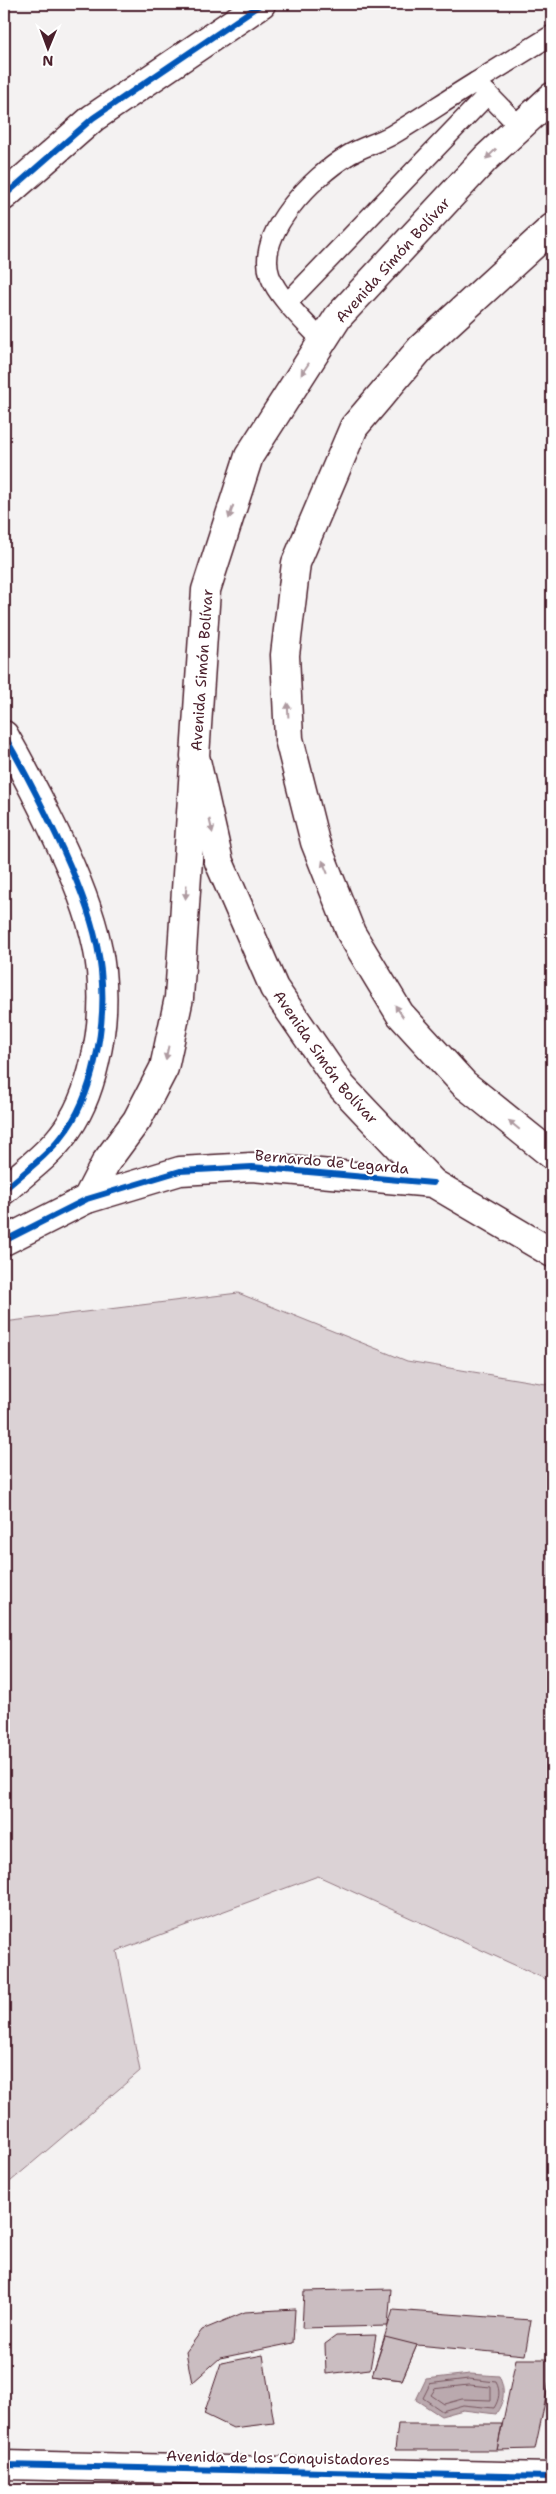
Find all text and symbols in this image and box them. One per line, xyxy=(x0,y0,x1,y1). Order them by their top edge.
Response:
north arrow xyxy=(22,22,72,72)
text: N xyxy=(42,52,53,70)
one-way arrow xyxy=(485,147,497,159)
street label: Avenida Simón Bolívar xyxy=(331,193,455,327)
one-way arrow xyxy=(300,362,310,375)
one-way arrow xyxy=(226,504,234,519)
street label: Avenida Simón Bolívar xyxy=(186,588,218,752)
one-way arrow xyxy=(283,701,291,717)
one-way arrow xyxy=(207,818,215,833)
one-way arrow xyxy=(321,859,329,874)
one-way arrow xyxy=(181,884,189,900)
street label: Avenida Simón Bolívar xyxy=(269,987,382,1129)
one-way arrow xyxy=(394,1004,404,1018)
one-way arrow xyxy=(163,1045,171,1060)
one-way arrow xyxy=(508,1120,520,1131)
street label: Bernardo de Legarda xyxy=(254,1145,410,1179)
street label: Avenida de los Conquistadores xyxy=(166,2446,390,2470)

